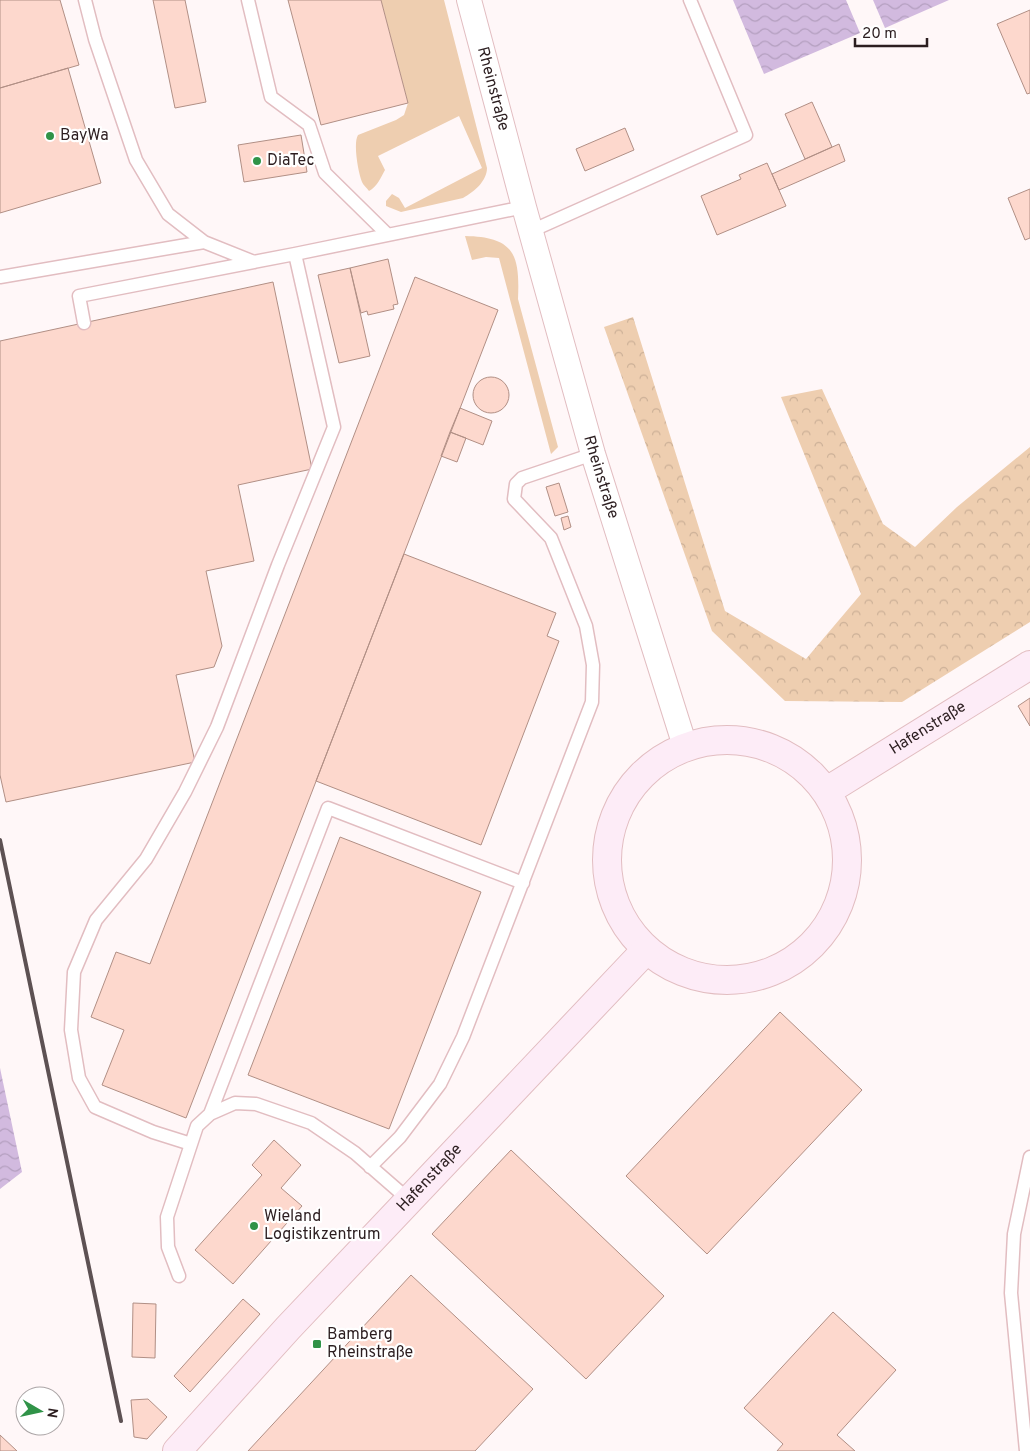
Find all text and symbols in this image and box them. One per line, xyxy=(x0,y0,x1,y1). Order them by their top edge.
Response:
scale bar xyxy=(855,15,928,47)
text: 20 m xyxy=(862,25,897,44)
street label: Rheinstraße xyxy=(472,45,513,133)
place label: BayWa xyxy=(60,126,109,146)
marker: BayWa xyxy=(44,130,56,142)
place label: DiaTec xyxy=(267,151,314,171)
marker: DiaTec xyxy=(251,155,263,167)
street label: Rheinstraße xyxy=(578,433,623,521)
street label: Hafenstraße xyxy=(886,697,970,760)
street label: Hafenstraße xyxy=(393,1140,467,1216)
place label: Wieland Logistikzentrum xyxy=(264,1207,380,1245)
marker: Wieland Logistikzentrum xyxy=(248,1220,260,1232)
place label: Bamberg Rheinstraße xyxy=(327,1325,413,1363)
marker: Bamberg Rheinstraße xyxy=(311,1338,323,1350)
north arrow xyxy=(15,1386,65,1436)
text: N xyxy=(42,1406,61,1419)

